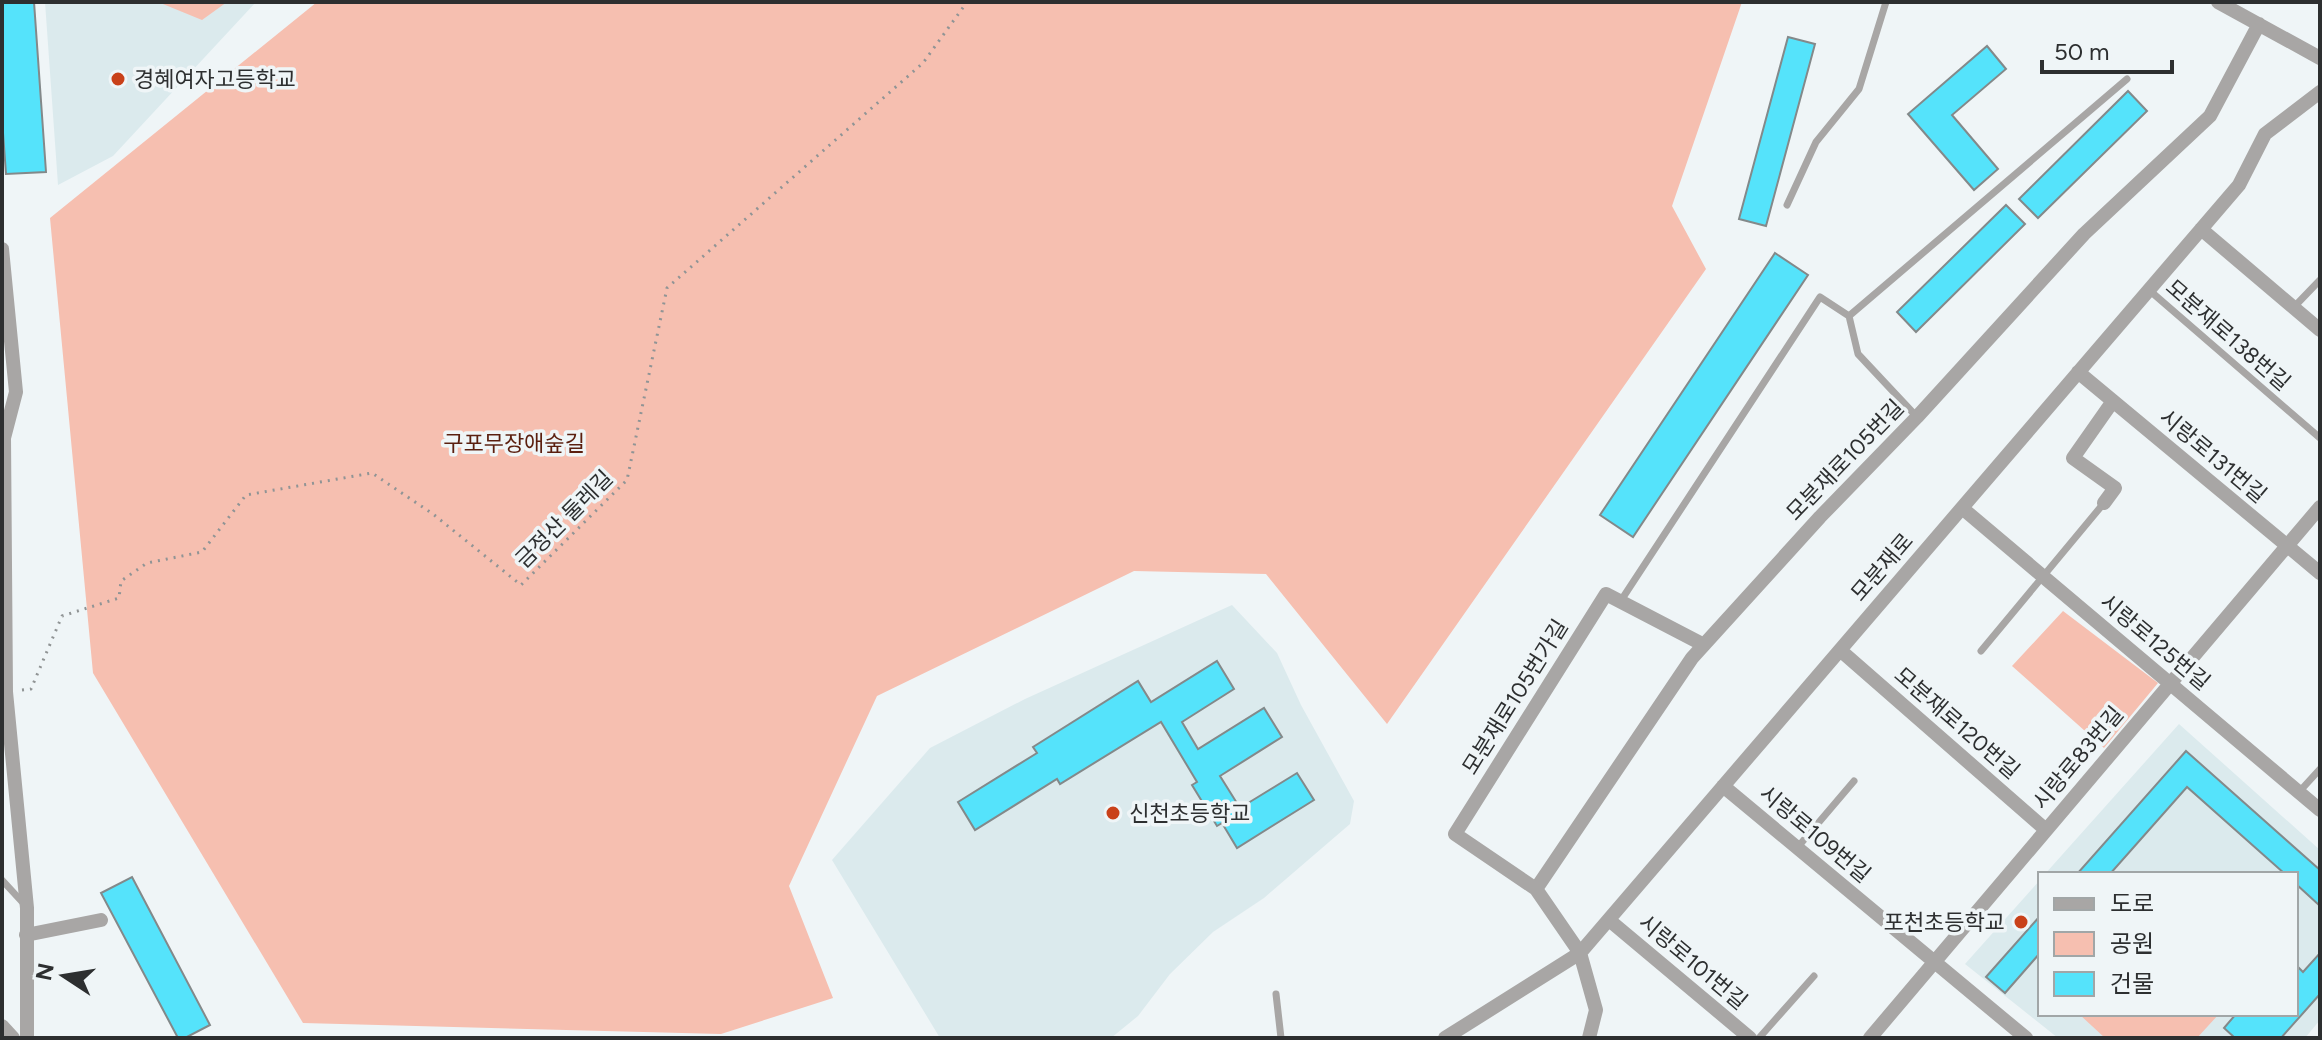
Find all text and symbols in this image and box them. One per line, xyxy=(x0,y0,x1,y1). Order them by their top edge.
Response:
scale bar xyxy=(2042,24,2172,74)
text: 50 m xyxy=(2054,37,2110,66)
place label: 경혜여자고등학교 xyxy=(134,66,296,93)
marker: 경혜여자고등학교 xyxy=(109,70,127,88)
street label: 모분재로138번길 xyxy=(2160,274,2296,396)
street label: 모분재로105번길 xyxy=(1781,394,1909,526)
street label: 시랑로131번길 xyxy=(2154,403,2272,509)
park label: 구포무장애숲길 xyxy=(443,430,585,457)
street label: 금정산 둘레길 xyxy=(510,465,618,573)
street label: 모분재로 xyxy=(1845,528,1919,606)
street label: 시랑로125번길 xyxy=(2095,588,2215,696)
street label: 모분재로105번가길 xyxy=(1457,615,1573,779)
street label: 모분재로120번길 xyxy=(1889,661,2025,785)
street label: 시랑로83번길 xyxy=(2027,701,2129,815)
street label: 시랑로109번길 xyxy=(1754,780,1876,888)
place label: 신천초등학교 xyxy=(1129,800,1250,827)
marker: 신천초등학교 xyxy=(1104,804,1122,822)
legend xyxy=(2038,872,2298,1016)
text: 도로 xyxy=(2110,889,2154,918)
street label: 시랑로101번길 xyxy=(1633,909,1753,1015)
place label: 포천초등학교 xyxy=(1884,909,2005,936)
marker: 포천초등학교 xyxy=(2012,913,2030,931)
text: 공원 xyxy=(2110,929,2154,958)
north arrow xyxy=(24,936,104,1016)
text: N xyxy=(30,961,60,983)
text: 건물 xyxy=(2110,969,2154,998)

